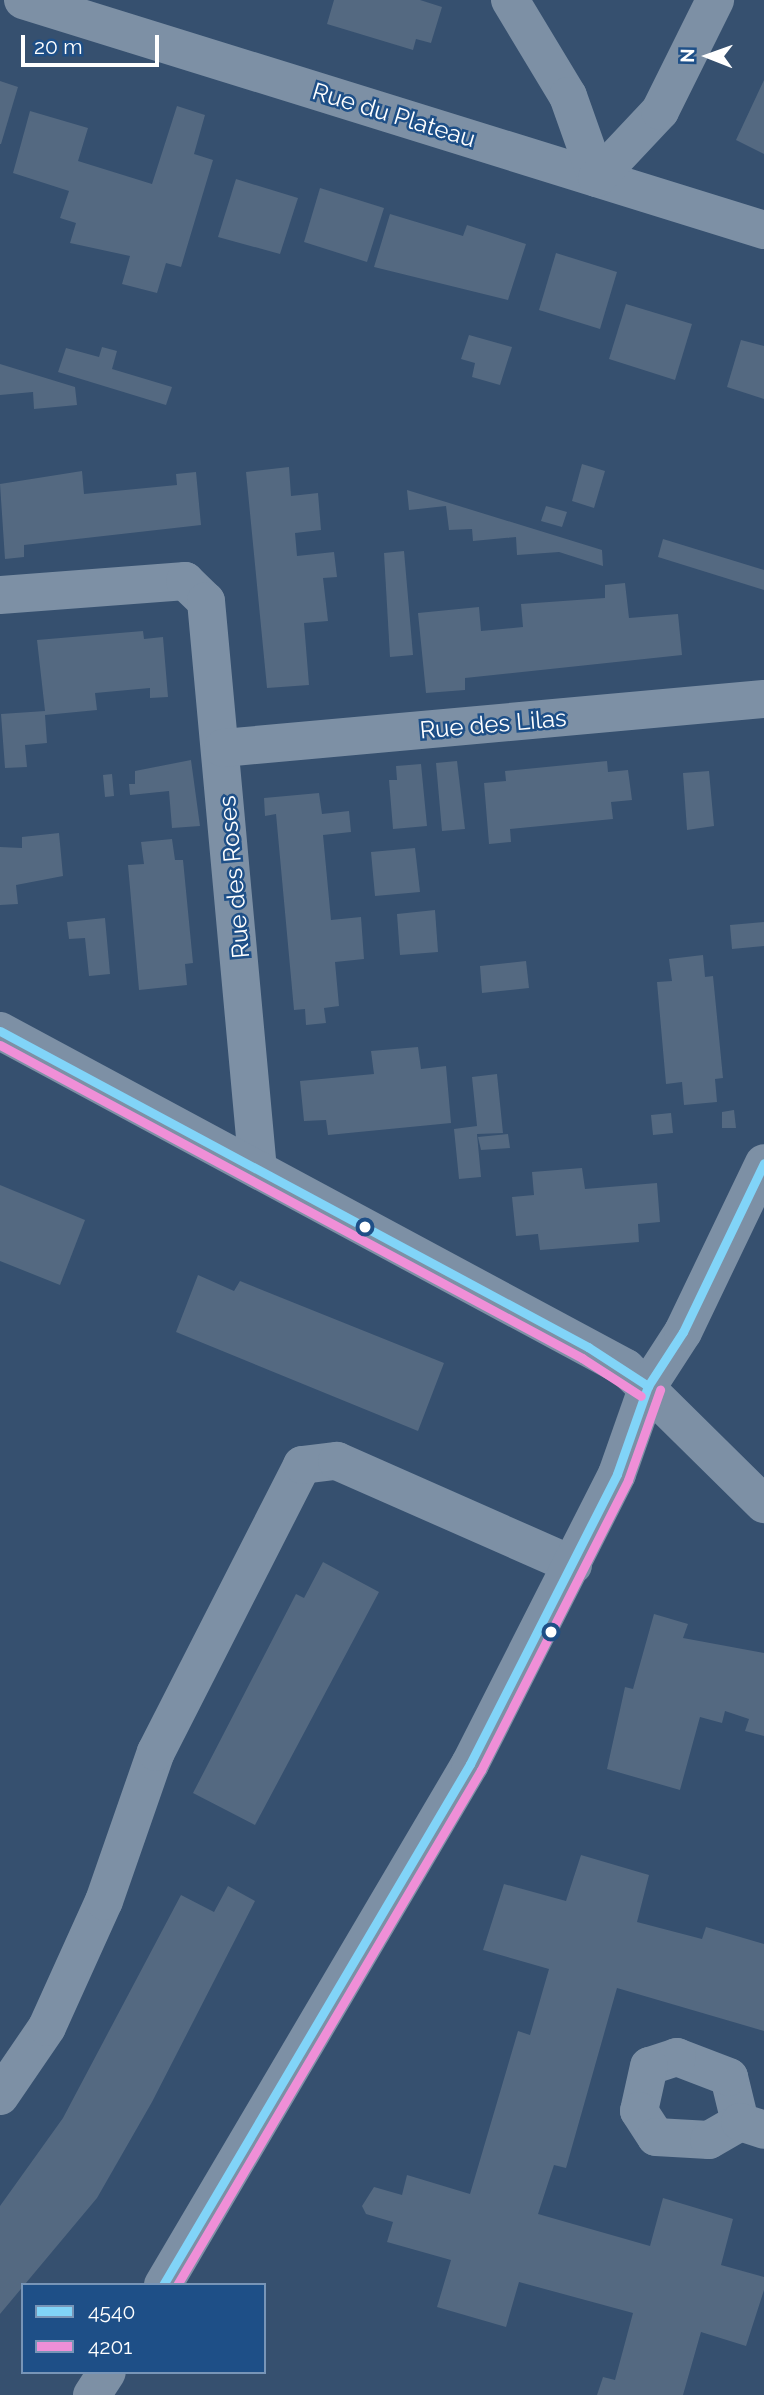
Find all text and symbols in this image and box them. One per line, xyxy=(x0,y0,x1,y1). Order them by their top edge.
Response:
scale bar xyxy=(24,21,163,65)
north arrow xyxy=(673,21,743,91)
text: 20 m xyxy=(34,34,82,59)
text: N xyxy=(676,48,698,63)
street label: Rue du Plateau xyxy=(309,77,479,153)
street label: Rue des Lilas xyxy=(418,703,568,745)
street label: Rue des Roses xyxy=(213,794,255,960)
unlabelled marker xyxy=(358,1220,372,1234)
unlabelled marker xyxy=(544,1625,558,1639)
legend xyxy=(21,2283,266,2374)
text: 4540 xyxy=(88,2299,135,2324)
text: 4201 xyxy=(88,2334,132,2359)

